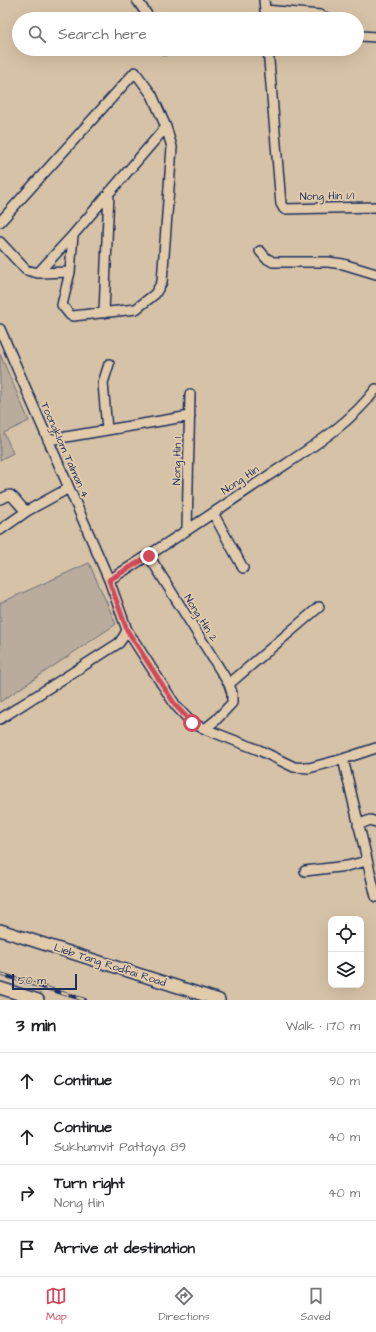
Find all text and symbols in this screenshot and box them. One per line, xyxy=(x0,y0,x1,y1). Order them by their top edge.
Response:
search box xyxy=(12,12,364,56)
icon: search xyxy=(26,23,48,45)
text: Search here xyxy=(58,24,147,45)
street label: Nong Hin 1/1 xyxy=(300,188,355,205)
street label: Toongklom Talman 4 xyxy=(36,400,93,501)
street label: Nong Hin 1 xyxy=(169,436,186,485)
street label: Nong Hin xyxy=(218,462,263,499)
route end xyxy=(140,547,158,565)
street label: Nong Hin 2 xyxy=(180,591,222,646)
route start xyxy=(183,714,201,732)
map controls xyxy=(328,916,364,988)
button: locate xyxy=(328,916,364,952)
street label: Lieb Tang Rodfai Road xyxy=(52,940,168,991)
button: layers xyxy=(328,952,364,988)
scale bar xyxy=(12,972,77,991)
text: 50 m xyxy=(18,973,46,988)
text: 3 min xyxy=(16,1014,56,1038)
text: Walk · 170 m xyxy=(286,1017,360,1035)
icon: ahead xyxy=(16,1070,38,1092)
text: Continue xyxy=(54,1070,112,1091)
text: 90 m xyxy=(329,1072,360,1090)
text: Continue xyxy=(54,1117,112,1138)
icon: ahead xyxy=(16,1126,38,1148)
text: 40 m xyxy=(328,1128,360,1146)
text: Sukhumvit Pattaya 89 xyxy=(54,1138,186,1156)
text: Turn right xyxy=(54,1173,125,1194)
icon: right xyxy=(16,1182,38,1204)
text: 40 m xyxy=(328,1184,360,1202)
text: Nong Hin xyxy=(54,1194,104,1212)
icon: arrive xyxy=(16,1238,38,1260)
text: Arrive at destination xyxy=(54,1238,195,1259)
tab: Map xyxy=(45,1285,67,1324)
tab: Directions xyxy=(158,1285,210,1324)
tab: Saved xyxy=(301,1285,331,1324)

